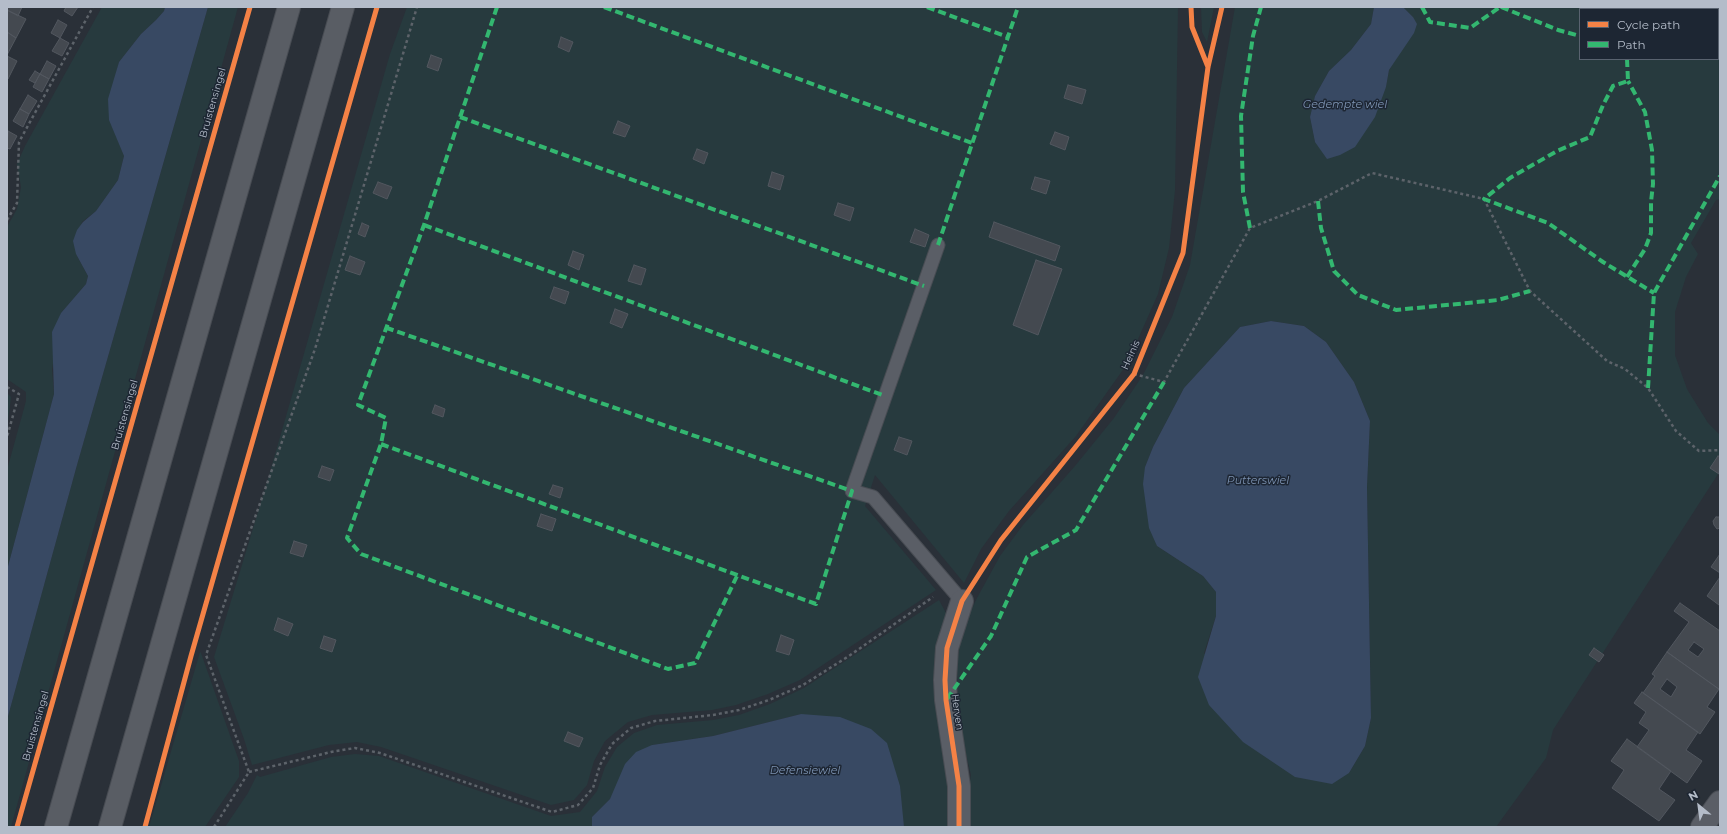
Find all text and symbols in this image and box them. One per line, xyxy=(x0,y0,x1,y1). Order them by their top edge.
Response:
legend xyxy=(1579,8,1719,60)
text: Cycle path xyxy=(1617,17,1680,32)
text: Path xyxy=(1617,37,1646,52)
street label: Bruistensingel xyxy=(197,67,229,139)
water label: Gedempte wiel xyxy=(1303,98,1387,112)
street label: Heinis xyxy=(1119,338,1143,372)
street label: Bruistensingel xyxy=(109,379,141,451)
water label: Putterswiel xyxy=(1227,474,1289,488)
street label: Bruistensingel xyxy=(20,690,52,762)
street label: Herven xyxy=(949,693,965,731)
water label: Defensiewiel xyxy=(770,764,840,778)
north arrow xyxy=(1679,786,1719,826)
text: N xyxy=(1686,787,1700,804)

